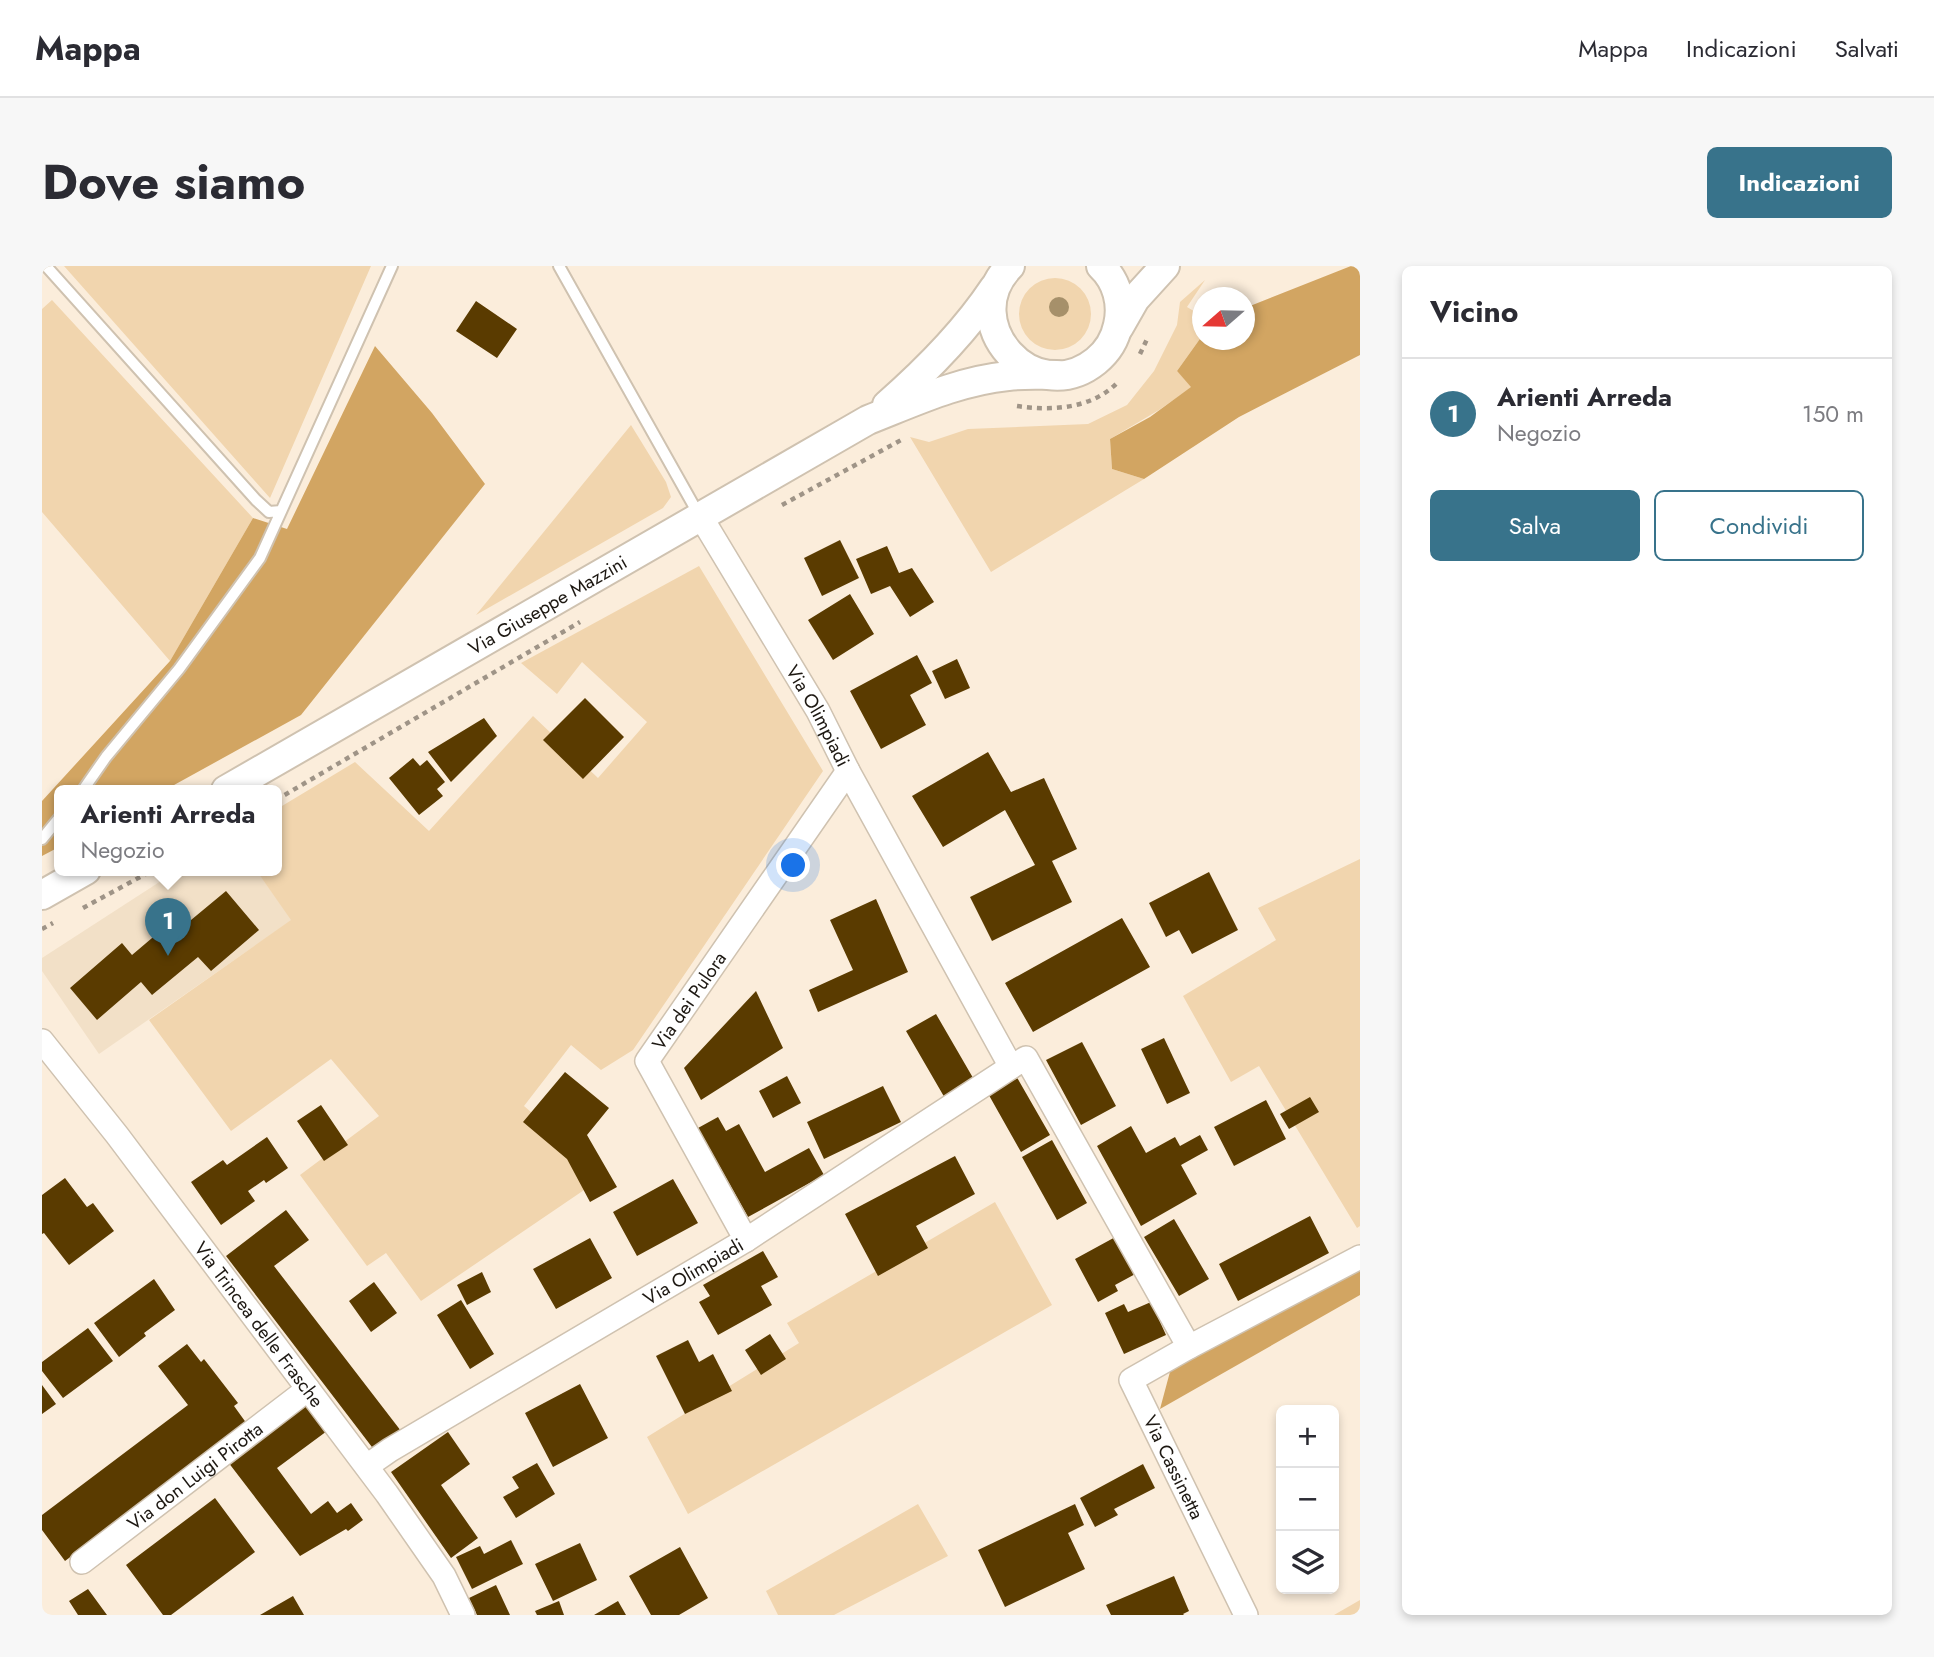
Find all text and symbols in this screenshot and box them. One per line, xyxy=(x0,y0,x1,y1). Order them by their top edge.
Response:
text: Mappa xyxy=(35,25,141,72)
text: Mappa xyxy=(1578,31,1648,66)
text: Indicazioni xyxy=(1686,31,1797,66)
text: Salvati xyxy=(1835,31,1899,66)
text: Dove siamo xyxy=(42,147,305,217)
button: Indicazioni xyxy=(1707,147,1892,218)
north arrow xyxy=(1192,287,1255,350)
text: Vicino xyxy=(1430,290,1518,333)
text: Arienti Arreda xyxy=(1497,378,1672,416)
text: 1 xyxy=(1447,397,1459,431)
text: 150 m xyxy=(1802,397,1864,431)
text: Negozio xyxy=(1497,416,1581,450)
button: Salva xyxy=(1430,490,1640,561)
button: Condividi xyxy=(1654,490,1864,561)
street label: Via Giuseppe Mazzini xyxy=(463,549,632,662)
street label: Via Olimpiadi xyxy=(779,660,857,771)
popup xyxy=(54,785,282,876)
text: Arienti Arreda xyxy=(80,795,256,833)
text: Negozio xyxy=(80,833,165,867)
your location xyxy=(776,848,810,882)
pin: 1 xyxy=(145,898,191,956)
street label: Via dei Pulora xyxy=(646,946,733,1055)
street label: Via Olimpiadi xyxy=(638,1231,749,1312)
street label: Via Trincea delle Frasche xyxy=(188,1236,330,1413)
map controls xyxy=(1276,1405,1339,1594)
button: + xyxy=(1276,1405,1339,1468)
street label: Via Cassinetta xyxy=(1137,1411,1210,1524)
street label: Via don Luigi Pirotta xyxy=(122,1415,268,1537)
button: − xyxy=(1276,1468,1339,1531)
button: layers xyxy=(1276,1531,1339,1594)

